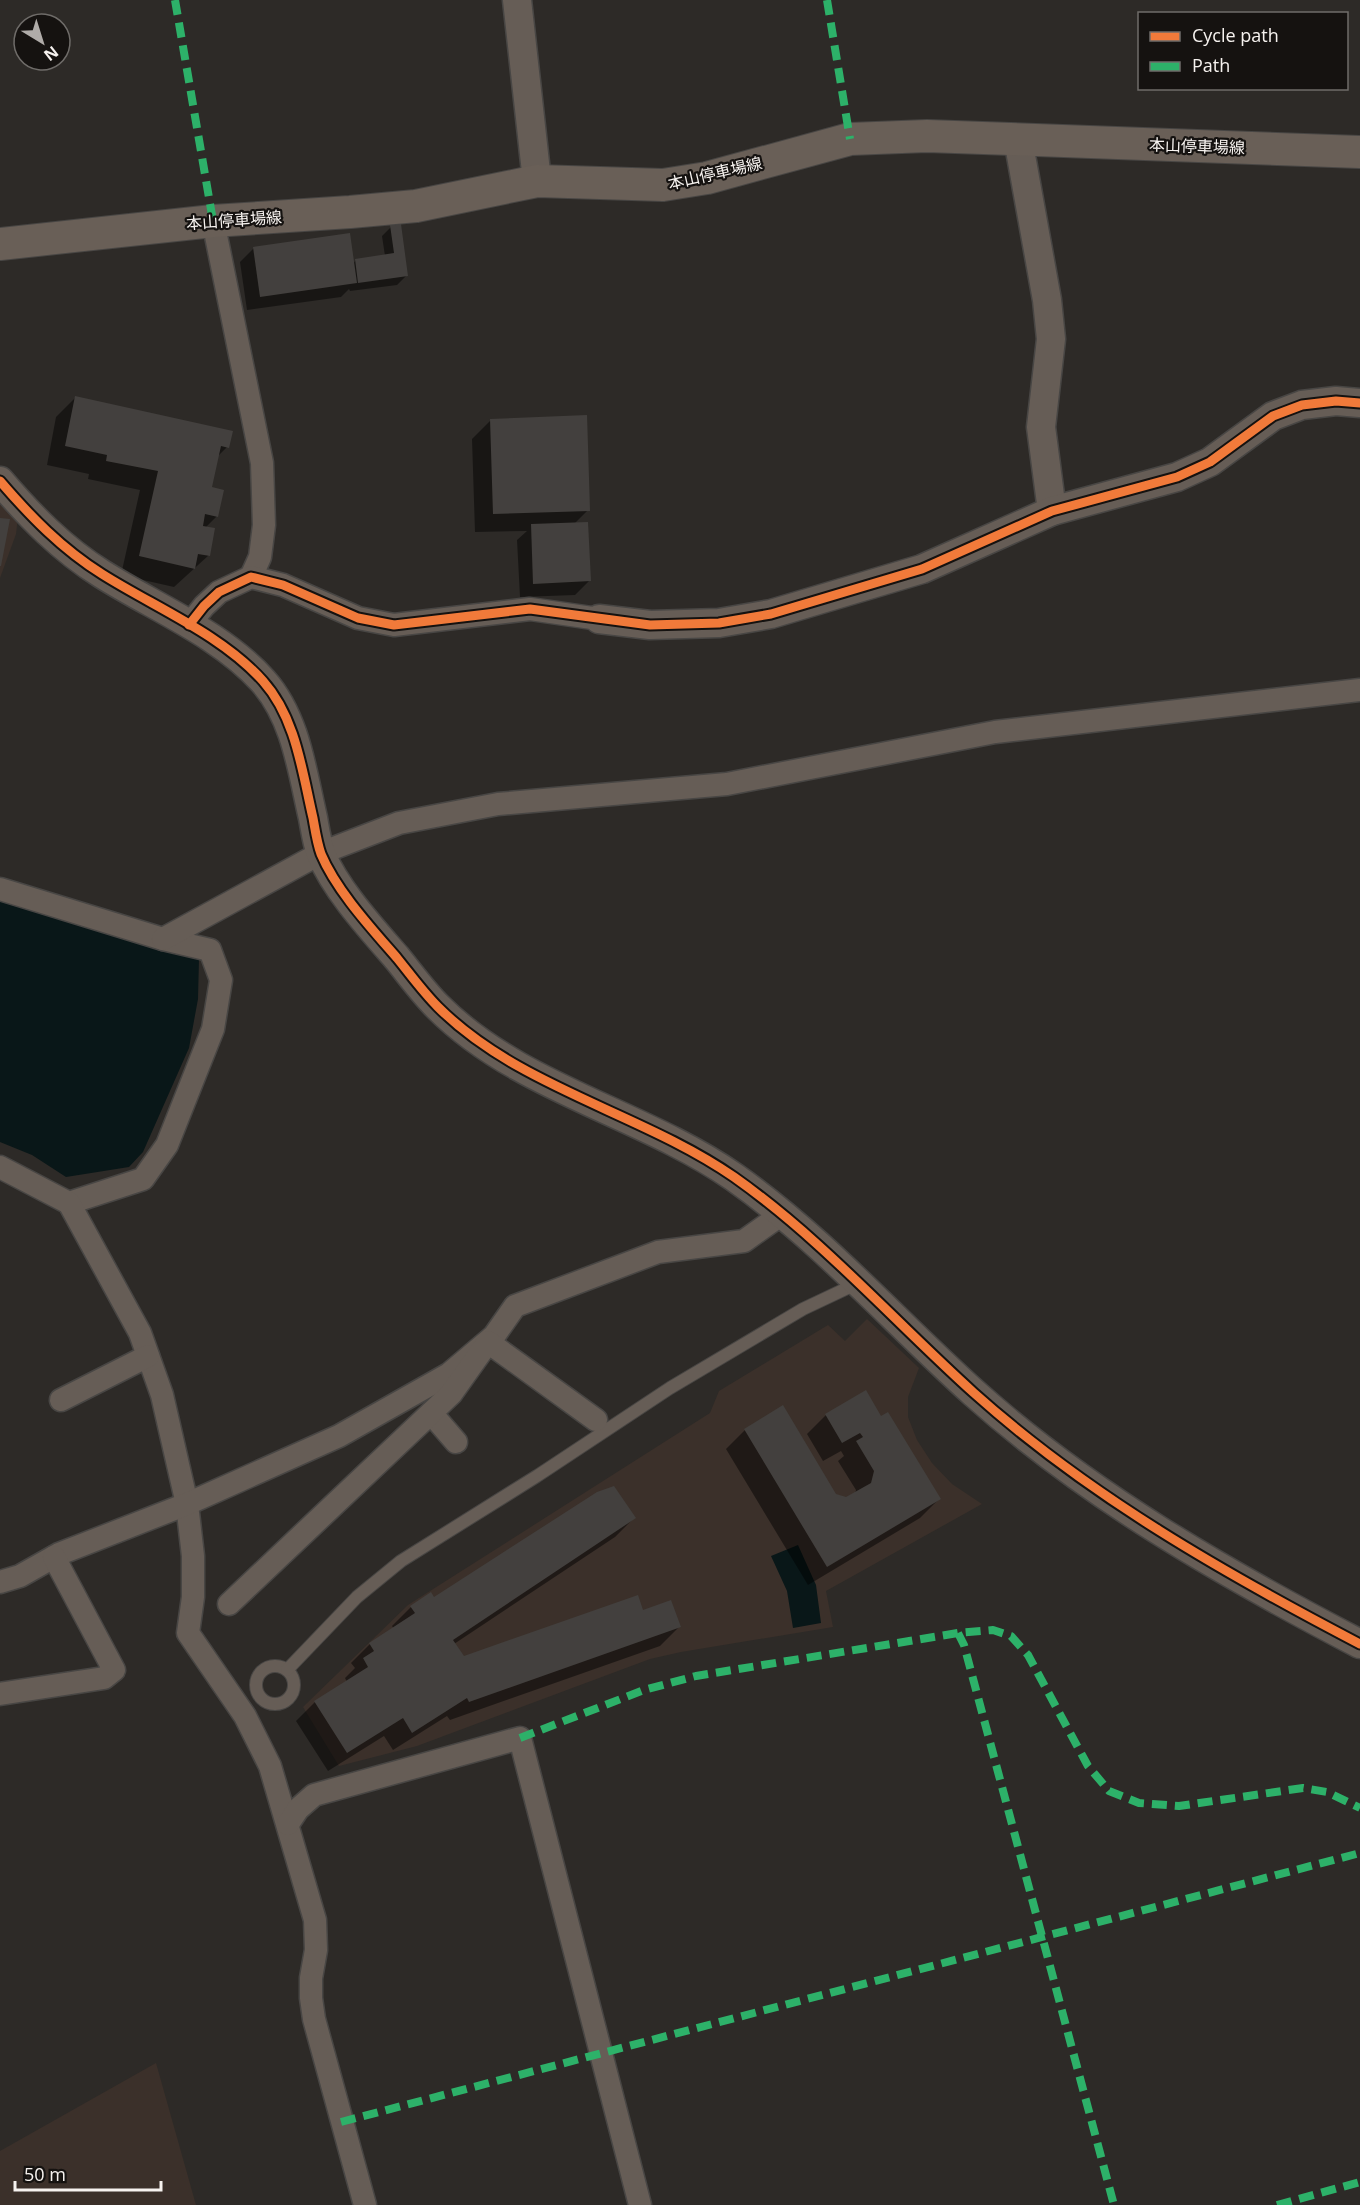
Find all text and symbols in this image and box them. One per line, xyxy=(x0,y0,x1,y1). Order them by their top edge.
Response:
north arrow xyxy=(12,12,72,72)
legend xyxy=(1138,12,1348,90)
text: Cycle path xyxy=(1192,23,1279,47)
text: N xyxy=(39,41,63,66)
text: Path xyxy=(1192,53,1230,77)
street label: 本山停車場線 xyxy=(1149,133,1245,159)
street label: 本山停車場線 xyxy=(666,151,764,195)
street label: 本山停車場線 xyxy=(185,206,283,234)
scale bar xyxy=(15,2154,160,2192)
text: 50 m xyxy=(24,2162,66,2186)

